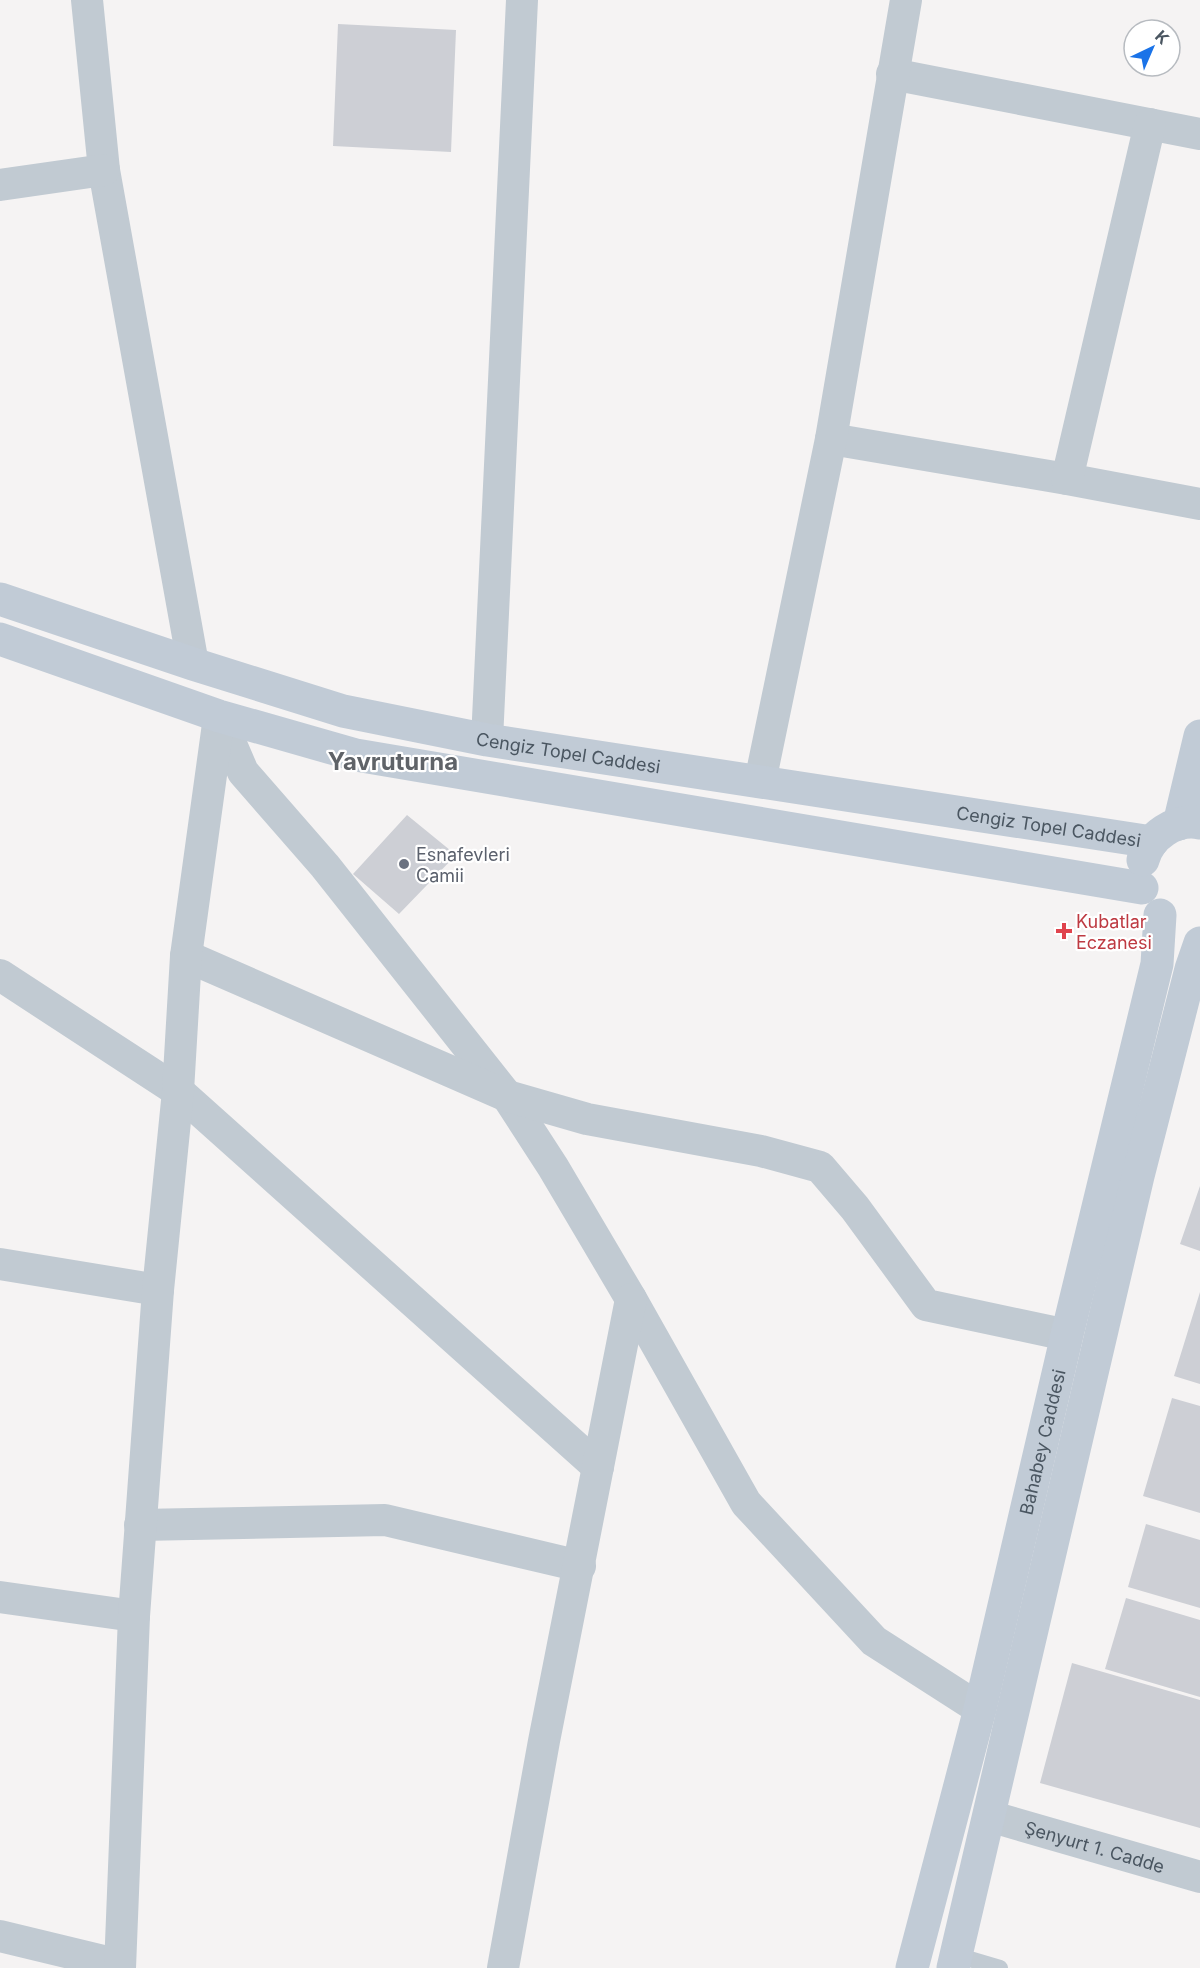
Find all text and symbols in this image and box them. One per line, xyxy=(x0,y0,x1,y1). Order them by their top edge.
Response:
north arrow xyxy=(1122,18,1182,78)
text: K xyxy=(1151,26,1174,49)
street label: Cengiz Topel Caddesi xyxy=(474,728,662,777)
district label: Yavruturna xyxy=(328,747,458,776)
street label: Cengiz Topel Caddesi xyxy=(955,802,1142,851)
place label: Esnafevleri Camii xyxy=(416,844,510,886)
marker: Esnafevleri Camii xyxy=(397,857,411,871)
place label: Kubatlar Eczanesi xyxy=(1076,911,1152,953)
marker: Kubatlar Eczanesi xyxy=(1057,924,1071,938)
street label: Bahabey Caddesi xyxy=(1015,1367,1069,1517)
street label: Şenyurt 1. Cadde xyxy=(1022,1816,1167,1877)

